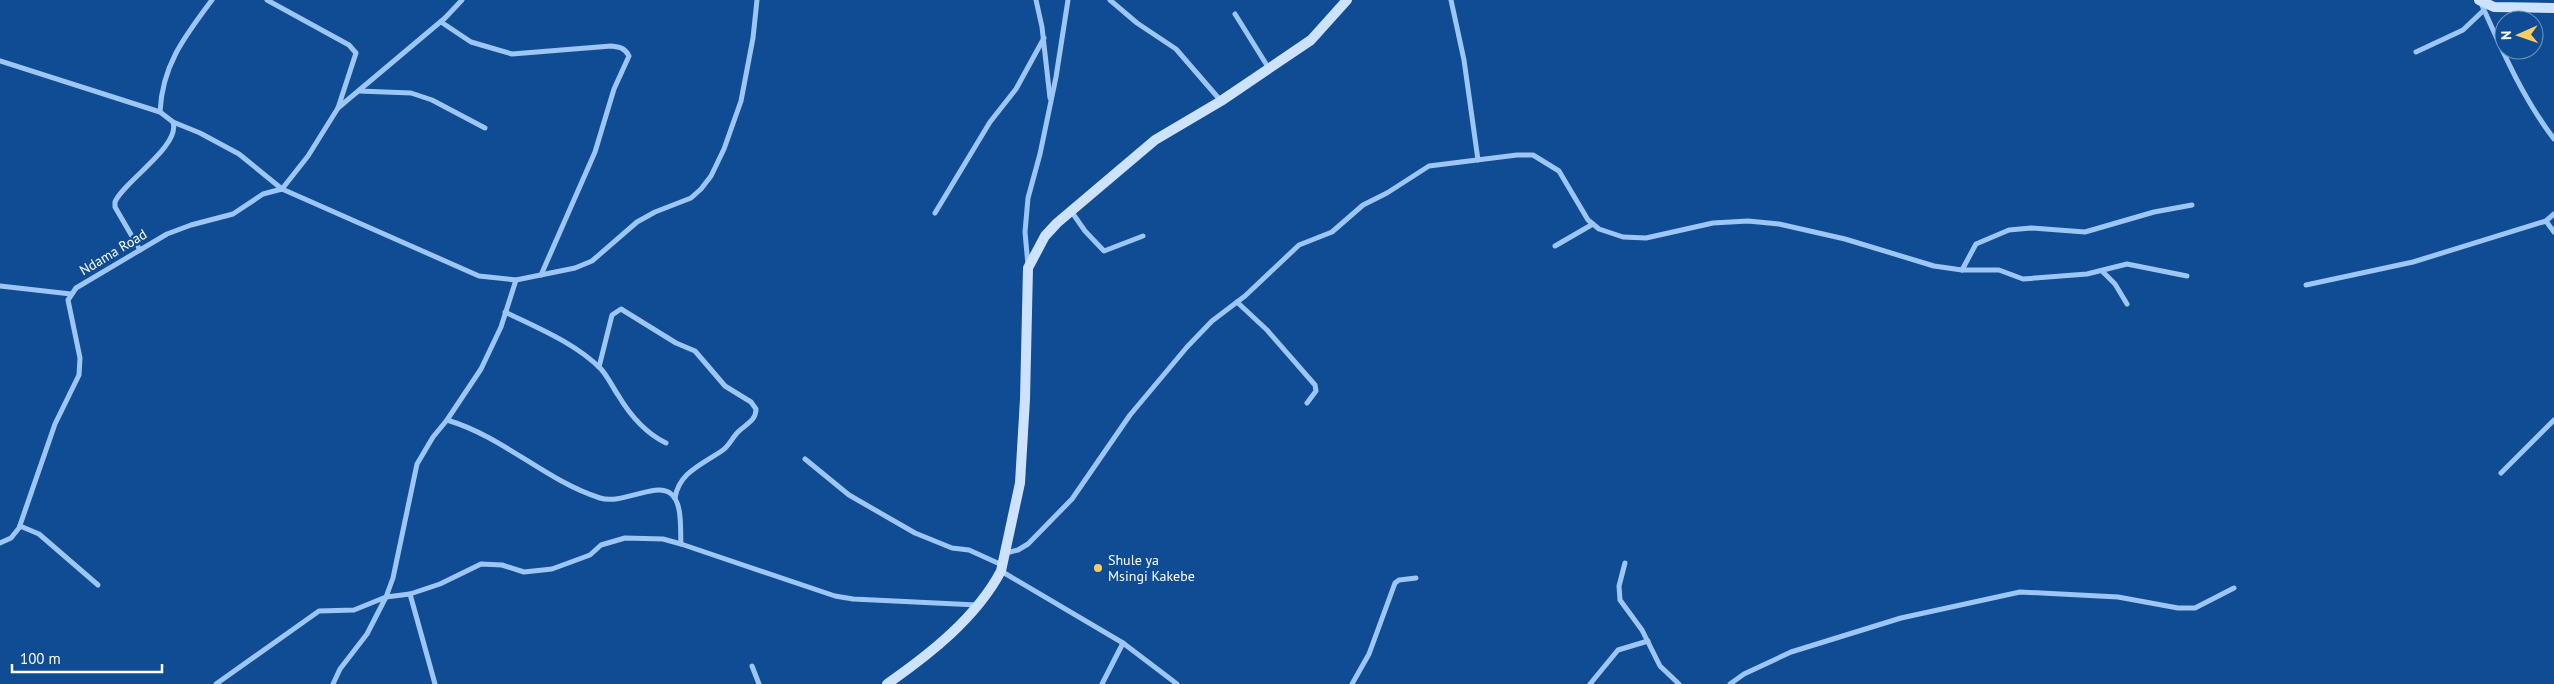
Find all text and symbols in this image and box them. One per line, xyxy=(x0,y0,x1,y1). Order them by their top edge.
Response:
north arrow xyxy=(2494,10,2544,60)
text: N xyxy=(2497,31,2515,40)
street label: Ndama Road xyxy=(76,225,150,279)
place label: Shule ya Msingi Kakebe xyxy=(1108,551,1195,585)
marker: Shule ya Msingi Kakebe xyxy=(1092,562,1104,574)
scale bar xyxy=(12,642,162,674)
text: 100 m xyxy=(20,649,61,668)

